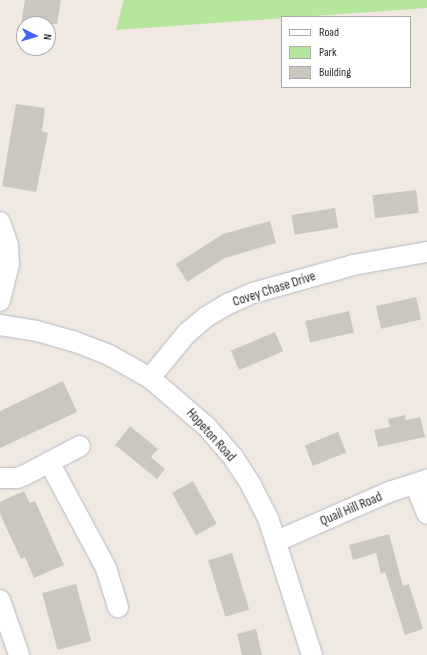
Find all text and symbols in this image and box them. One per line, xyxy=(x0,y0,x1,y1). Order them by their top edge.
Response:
north arrow xyxy=(16,16,56,56)
legend xyxy=(281,16,411,88)
text: Road xyxy=(319,25,339,40)
text: N xyxy=(41,34,54,40)
text: Park xyxy=(319,45,337,60)
text: Building xyxy=(319,65,351,80)
street label: Covey Chase Drive xyxy=(230,268,318,310)
street label: Hopeton Road xyxy=(183,405,239,465)
street label: Quail Hill Road xyxy=(317,488,385,530)

